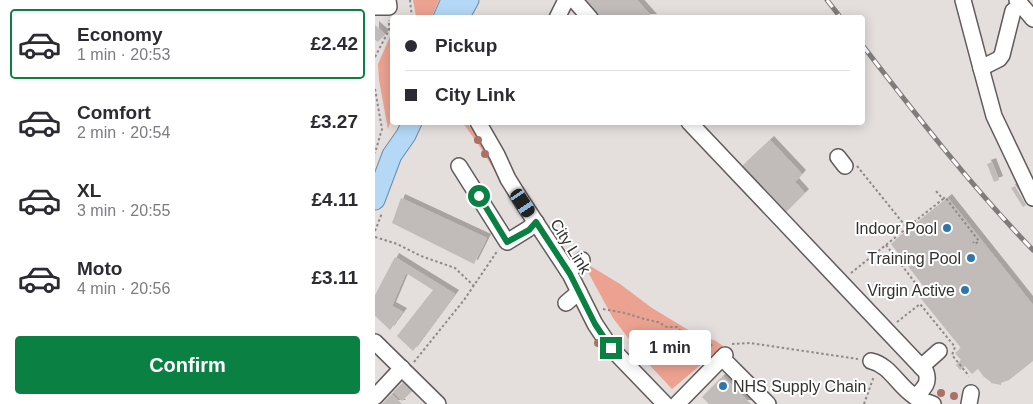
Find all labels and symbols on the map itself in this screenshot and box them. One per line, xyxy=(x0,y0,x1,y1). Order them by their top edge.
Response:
route start xyxy=(468,185,490,207)
car xyxy=(508,186,537,220)
street label: City Link xyxy=(547,216,595,278)
place label: Indoor Pool xyxy=(855,220,937,237)
marker: Indoor Pool xyxy=(941,222,953,234)
place label: Training Pool xyxy=(867,250,961,267)
marker: Training Pool xyxy=(965,252,977,264)
place label: Virgin Active xyxy=(867,282,955,299)
marker: Virgin Active xyxy=(959,284,971,296)
callout: 1 min xyxy=(629,330,711,366)
route end xyxy=(600,337,622,359)
place label: NHS Supply Chain xyxy=(733,378,866,395)
marker: NHS Supply Chain xyxy=(717,380,729,392)

